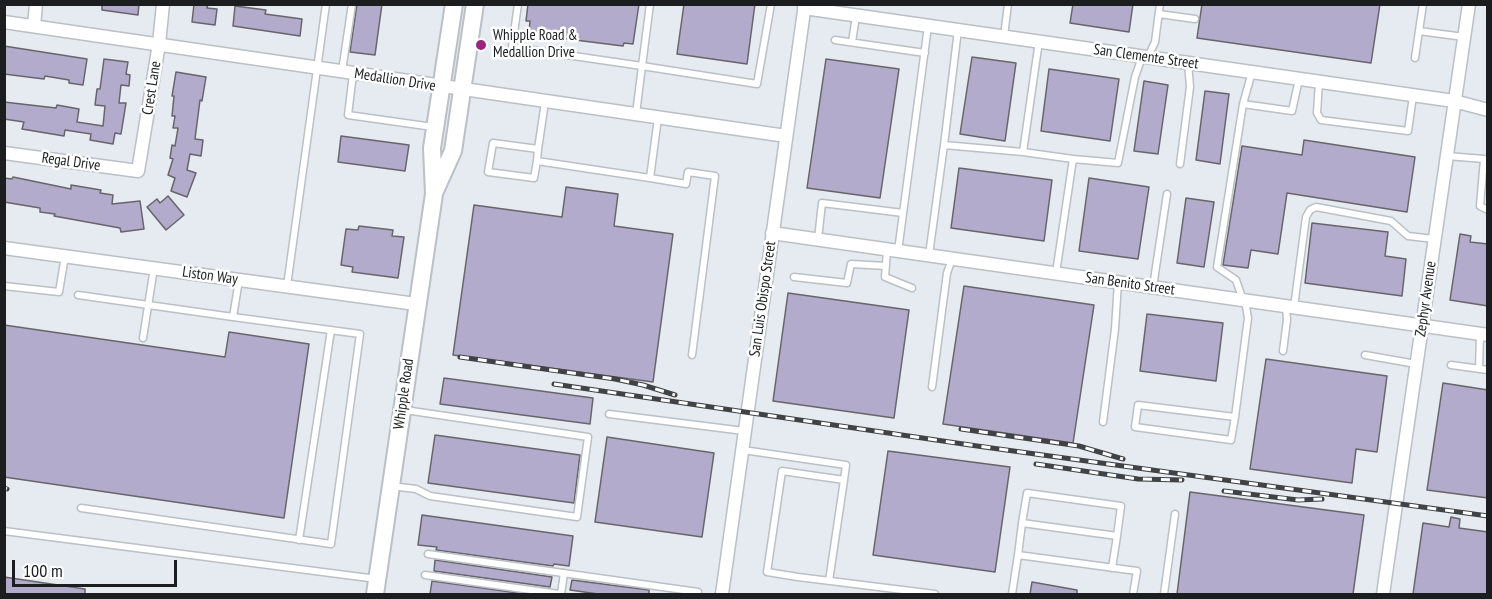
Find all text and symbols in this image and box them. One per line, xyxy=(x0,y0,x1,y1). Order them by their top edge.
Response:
place label: Whipple Road & Medallion Drive xyxy=(493,27,577,62)
marker: Whipple Road & Medallion Drive xyxy=(474,38,488,52)
street label: San Clemente Street xyxy=(1092,41,1200,73)
street label: Crest Lane xyxy=(139,60,165,116)
street label: Medallion Drive xyxy=(353,65,437,95)
street label: Regal Drive xyxy=(40,149,102,175)
street label: San Luis Obispo Street xyxy=(746,240,780,358)
street label: Zephyr Avenue xyxy=(1412,260,1440,338)
street label: Liston Way xyxy=(181,263,239,289)
street label: San Benito Street xyxy=(1084,269,1176,299)
street label: Whipple Road xyxy=(390,357,418,431)
scale bar xyxy=(15,548,180,586)
text: 100 m xyxy=(23,559,63,582)

